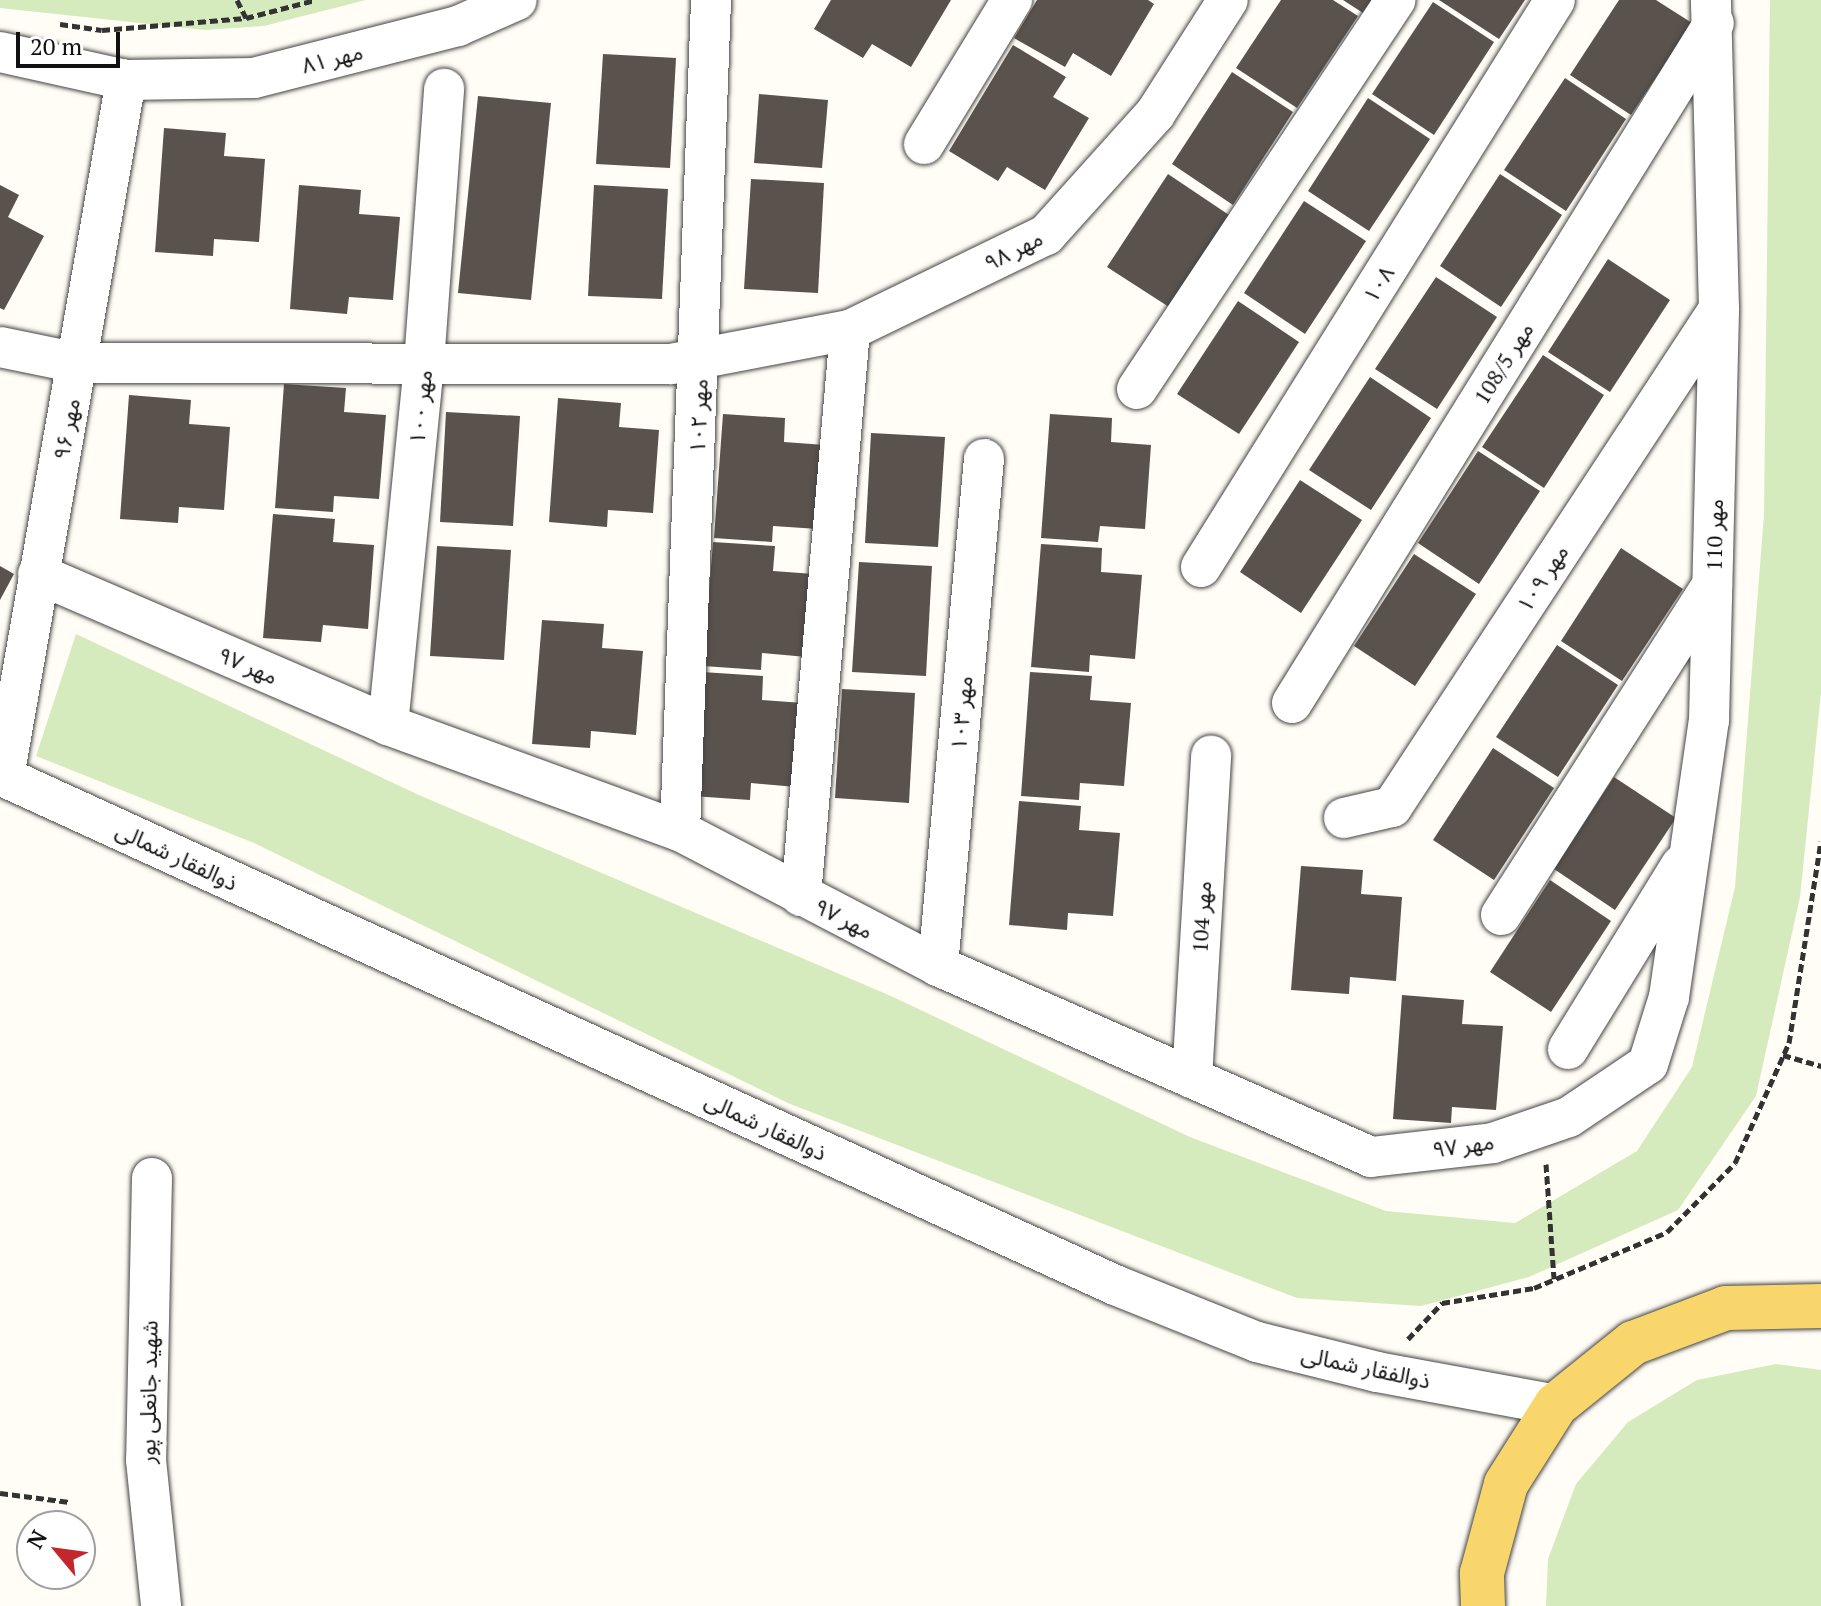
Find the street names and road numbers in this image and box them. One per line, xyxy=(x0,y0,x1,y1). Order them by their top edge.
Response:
street label: مهر ۸۱ xyxy=(299,38,365,78)
street label: مهر ۹۸ xyxy=(979,224,1047,276)
street label: ۱۰۸ xyxy=(1357,261,1399,307)
street label: مهر 108/5 xyxy=(1468,317,1538,409)
street label: مهر ۱۰۰ xyxy=(403,369,437,445)
street label: مهر ۱۰۲ xyxy=(684,378,712,454)
street label: مهر ۹۶ xyxy=(47,396,85,462)
street label: مهر 110 xyxy=(1700,499,1728,571)
street label: مهر ۱۰۹ xyxy=(1511,540,1573,616)
street label: مهر ۹۷ xyxy=(214,641,282,689)
street label: مهر ۱۰۳ xyxy=(945,675,977,751)
street label: ذوالفقار شمالی xyxy=(112,816,242,896)
street label: مهر 104 xyxy=(1186,880,1216,954)
street label: مهر ۹۷ xyxy=(810,892,878,944)
street label: ذوالفقار شمالی xyxy=(701,1086,831,1166)
street label: مهر ۹۷ xyxy=(1430,1128,1496,1162)
street label: شهید جانعلی پور xyxy=(134,1320,162,1464)
street label: ذوالفقار شمالی xyxy=(1299,1340,1433,1394)

